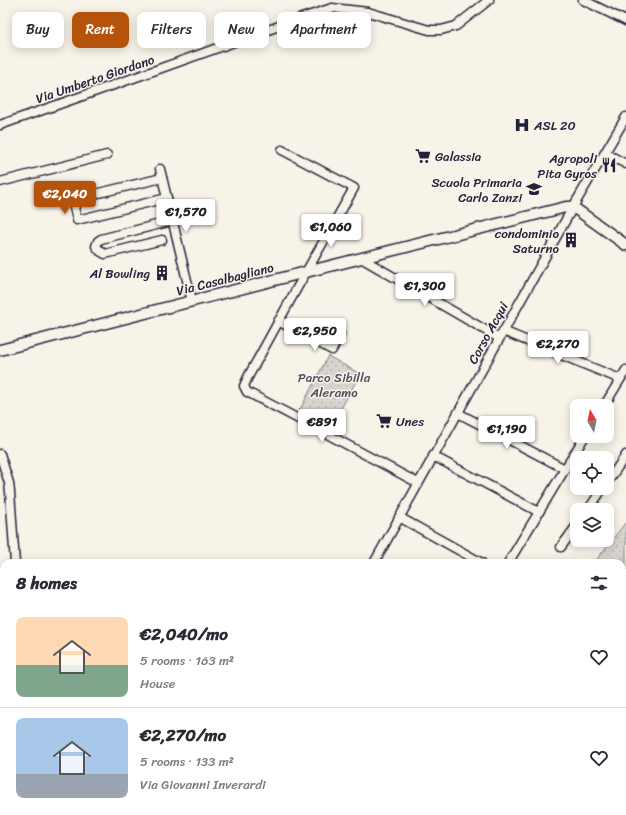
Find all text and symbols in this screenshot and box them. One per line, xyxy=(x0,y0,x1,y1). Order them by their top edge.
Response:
chip: Buy xyxy=(12,12,64,48)
chip: Rent xyxy=(72,12,129,48)
chip: Filters xyxy=(137,12,206,48)
chip: New xyxy=(214,12,269,48)
chip: Apartment xyxy=(277,12,371,48)
street label: Via Umberto Giordano xyxy=(32,48,158,110)
place label: ASL 20 xyxy=(533,114,576,137)
hospital icon: ASL 20 xyxy=(513,116,531,134)
place label: Galassia xyxy=(435,145,482,168)
supermarket icon: Galassia xyxy=(414,147,432,165)
place label: Agropoli Pita Gyros xyxy=(537,147,598,185)
restaurant icon: Agropoli Pita Gyros xyxy=(600,156,618,174)
place label: Scuola Primaria Carlo Zanzi xyxy=(431,171,522,209)
school or university icon: Scuola Primaria Carlo Zanzi xyxy=(525,180,543,198)
pin: €2,040 xyxy=(32,181,98,215)
text: €2,040 xyxy=(43,182,87,205)
pin: €1,570 xyxy=(153,199,219,233)
text: €1,570 xyxy=(165,200,207,223)
pin: €1,060 xyxy=(298,214,364,248)
text: €1,060 xyxy=(310,215,352,238)
place label: condominio Saturno xyxy=(495,222,560,260)
building icon: condominio Saturno xyxy=(562,231,580,249)
street label: Via Casalbagliano xyxy=(174,256,276,302)
place label: Al Bowling xyxy=(89,262,150,285)
building icon: Al Bowling xyxy=(153,264,171,282)
pin: €1,300 xyxy=(392,273,458,307)
text: €1,300 xyxy=(404,274,446,297)
street label: Corso Acqui xyxy=(461,297,515,368)
pin: €2,950 xyxy=(282,318,348,352)
text: €2,950 xyxy=(293,319,337,342)
pin: €2,270 xyxy=(525,331,591,365)
text: €2,270 xyxy=(537,332,579,355)
park label: Parco Sibilla Aleramo xyxy=(298,366,371,404)
north arrow xyxy=(570,399,614,443)
map controls xyxy=(570,399,614,547)
pin: €891 xyxy=(298,409,346,443)
text: €891 xyxy=(307,410,337,433)
place label: Unes xyxy=(396,410,424,433)
supermarket icon: Unes xyxy=(375,412,393,430)
pin: €1,190 xyxy=(474,416,540,450)
text: €1,190 xyxy=(487,417,527,440)
button: locate xyxy=(570,451,614,495)
button: layers xyxy=(570,503,614,547)
text: 8 homes xyxy=(16,568,77,598)
icon: filters xyxy=(588,572,610,594)
text: €2,040/mo xyxy=(140,619,228,649)
icon: home xyxy=(48,633,96,681)
icon: heart xyxy=(588,646,610,668)
text: 5 rooms · 163 m² xyxy=(140,649,234,672)
text: House xyxy=(140,672,175,695)
text: €2,270/mo xyxy=(140,720,226,750)
icon: home xyxy=(48,734,96,782)
icon: heart xyxy=(588,747,610,769)
text: 5 rooms · 133 m² xyxy=(140,750,234,773)
text: Via Giovanni Inverardi xyxy=(140,773,266,796)

